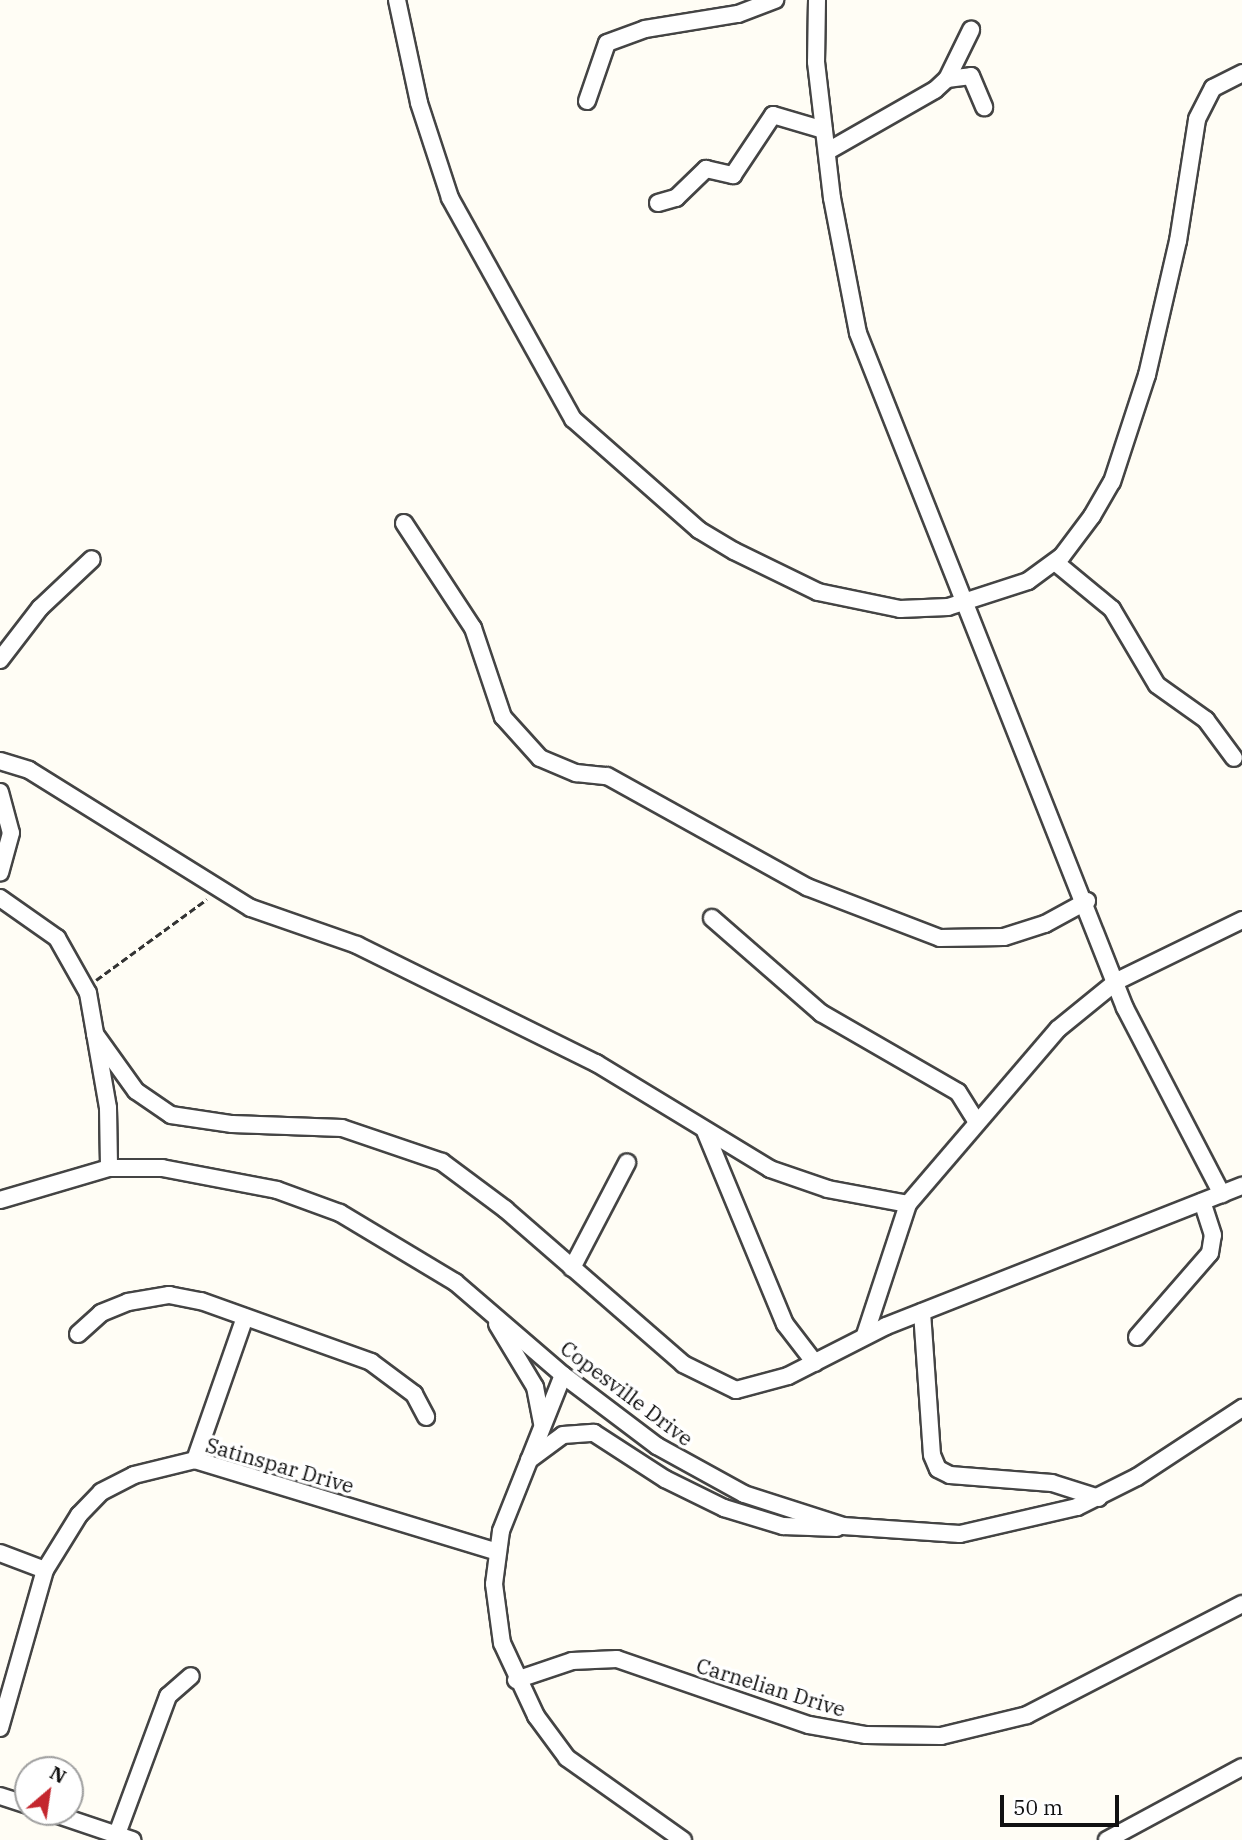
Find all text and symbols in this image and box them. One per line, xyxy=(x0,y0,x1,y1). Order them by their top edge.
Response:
street label: Copesville Drive xyxy=(556,1335,698,1451)
street label: Satinspar Drive xyxy=(203,1432,357,1498)
street label: Carnelian Drive xyxy=(693,1652,849,1722)
north arrow xyxy=(14,1756,84,1826)
text: N xyxy=(46,1760,71,1789)
scale bar xyxy=(1004,1780,1123,1824)
text: 50 m xyxy=(1013,1793,1063,1821)

